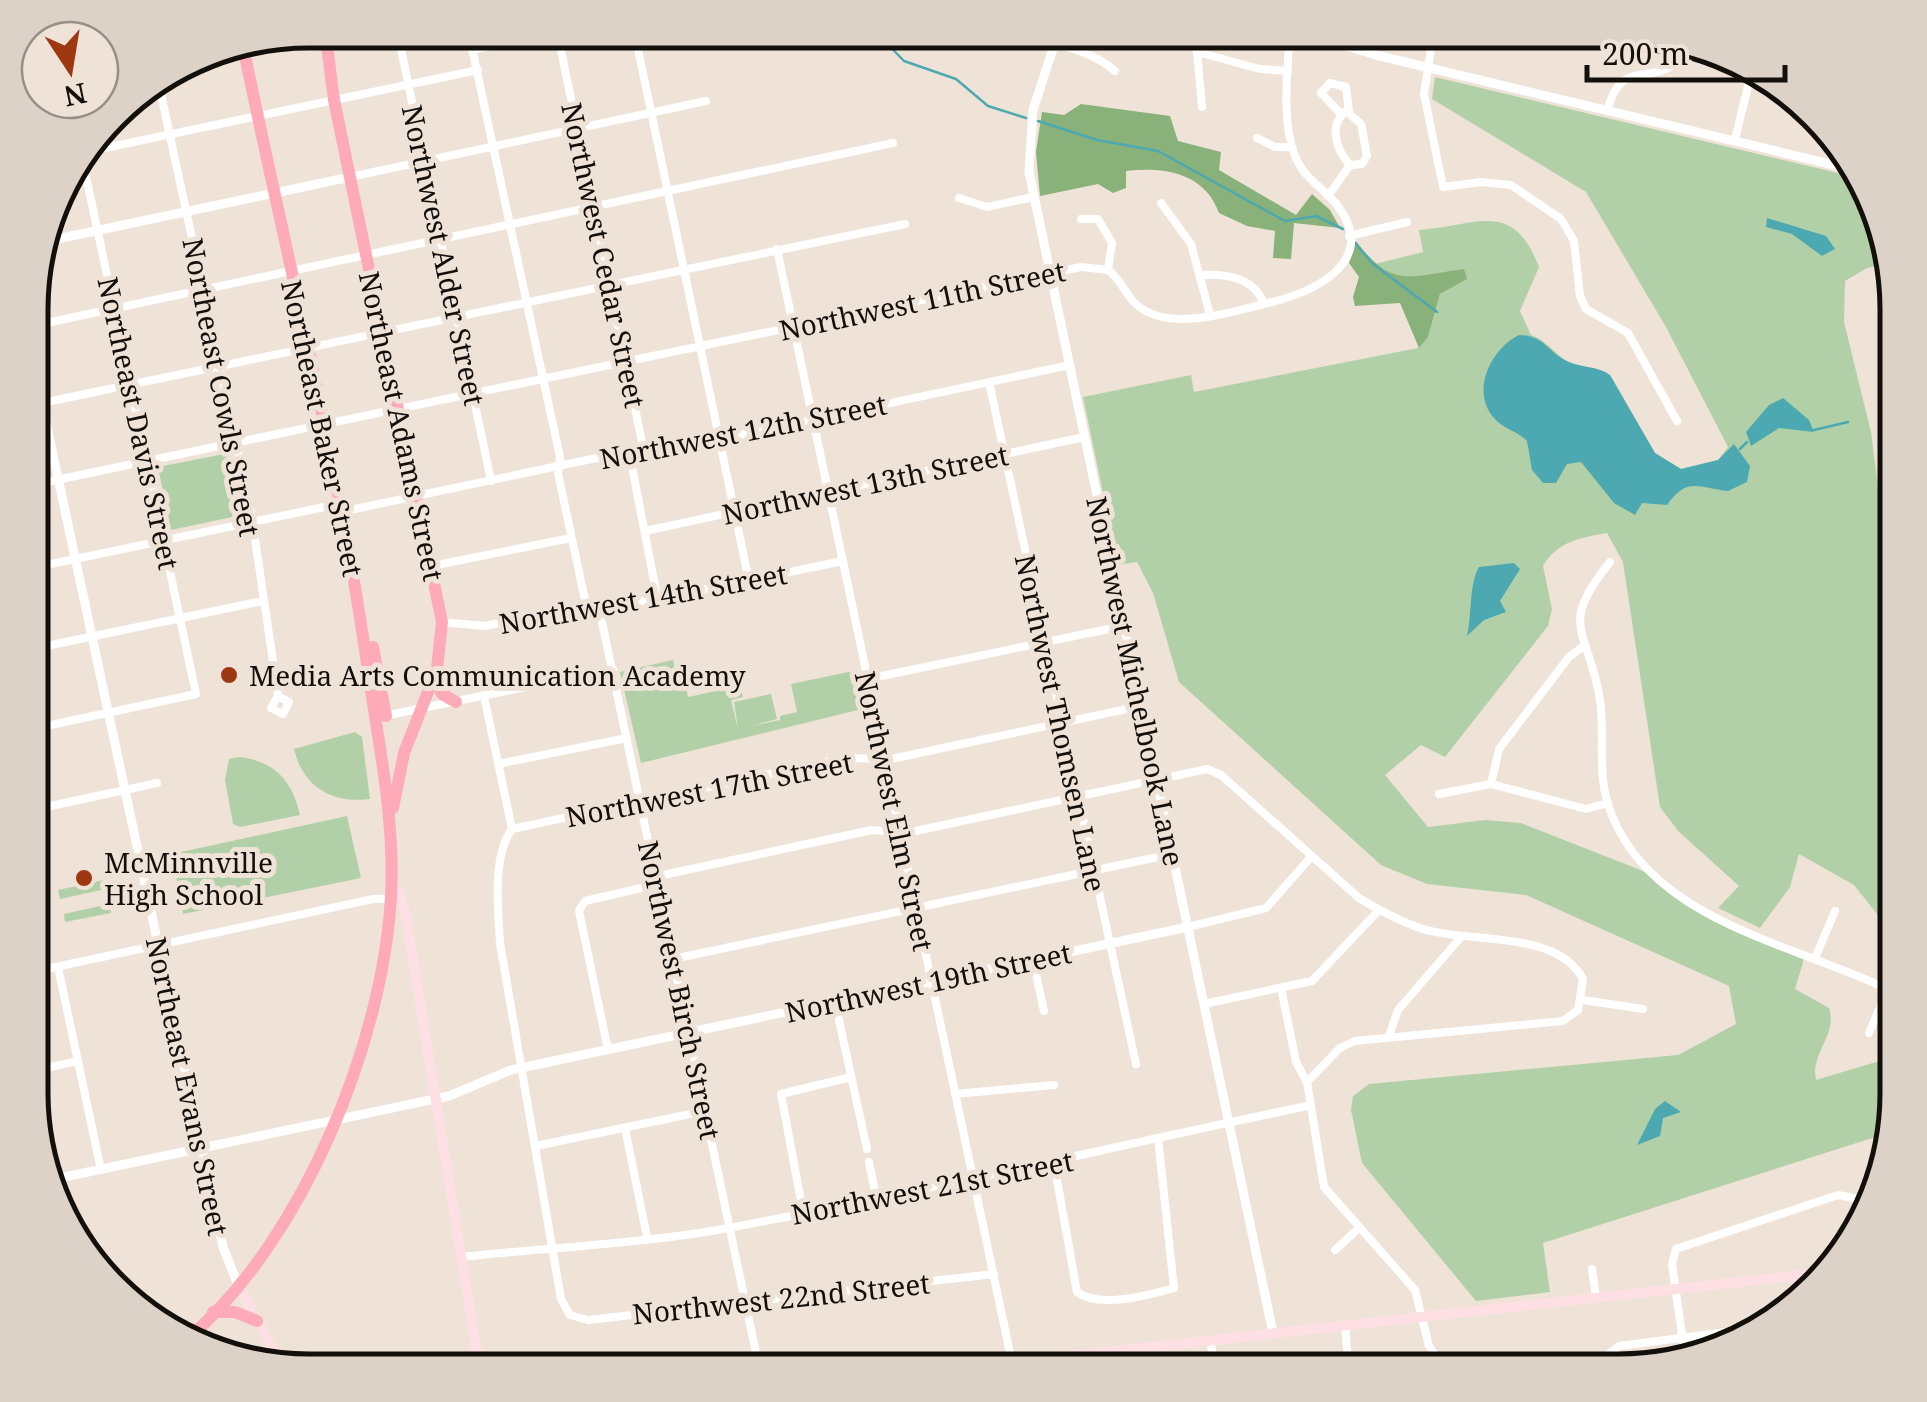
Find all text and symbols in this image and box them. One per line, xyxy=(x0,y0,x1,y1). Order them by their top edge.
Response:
north arrow xyxy=(20,20,120,120)
scale bar xyxy=(1587,20,1784,82)
text: 200 m xyxy=(1602,33,1688,74)
text: N xyxy=(61,75,90,116)
street label: Northwest Cedar Street xyxy=(553,99,655,411)
street label: Northwest Alder Street xyxy=(394,101,494,409)
street label: Northeast Cowls Street xyxy=(174,235,270,539)
street label: Northwest 11th Street xyxy=(775,251,1069,349)
street label: Northeast Adams Street xyxy=(351,268,453,584)
street label: Northeast Davis Street xyxy=(89,273,189,573)
street label: Northeast Baker Street xyxy=(273,276,373,580)
street label: Northwest 12th Street xyxy=(596,385,890,477)
street label: Northwest 13th Street xyxy=(718,435,1012,533)
street label: Northwest Michelbook Lane xyxy=(1078,493,1194,869)
street label: Northwest Thomsen Lane xyxy=(1007,551,1115,895)
street label: Northwest 14th Street xyxy=(496,554,790,642)
place label: Media Arts Communication Academy xyxy=(249,656,746,694)
marker: Media Arts Communication Academy xyxy=(218,664,240,686)
street label: Northwest Elm Street xyxy=(847,668,943,955)
street label: Northwest 17th Street xyxy=(562,743,856,835)
street label: Northwest Birch Street xyxy=(630,837,730,1143)
place label: McMinnville High School xyxy=(104,843,273,913)
marker: McMinnville High School xyxy=(73,867,95,889)
street label: Northeast Evans Street xyxy=(138,933,238,1239)
street label: Northwest 19th Street xyxy=(781,933,1075,1031)
street label: Northwest 21st Street xyxy=(788,1141,1076,1233)
street label: Northwest 22nd Street xyxy=(630,1263,932,1333)

